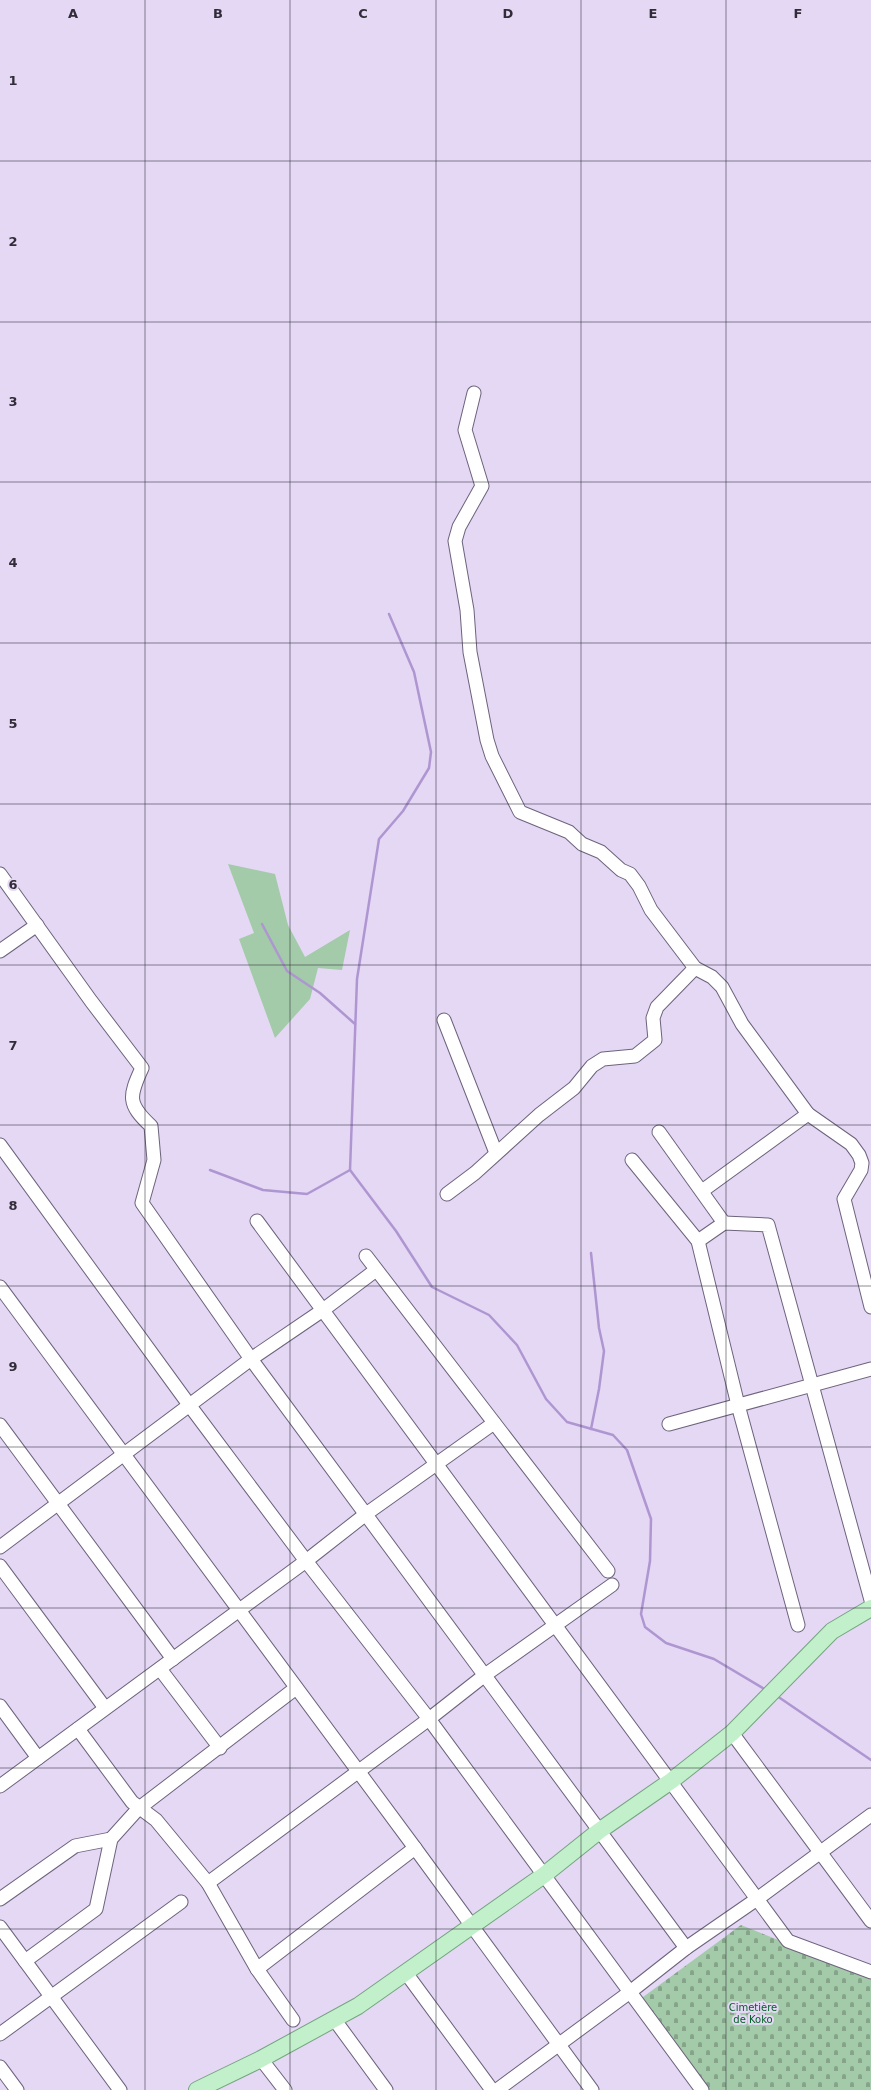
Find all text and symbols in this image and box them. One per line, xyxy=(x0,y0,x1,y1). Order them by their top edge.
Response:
text: A xyxy=(68,6,78,21)
text: B xyxy=(213,6,223,21)
text: C xyxy=(358,6,368,21)
text: D xyxy=(503,6,514,21)
text: E xyxy=(649,6,657,21)
text: F xyxy=(794,6,802,21)
text: 1 xyxy=(8,73,18,88)
text: 2 xyxy=(8,234,18,249)
text: 3 xyxy=(8,394,18,409)
text: 4 xyxy=(8,555,18,570)
text: 5 xyxy=(8,716,18,731)
text: 6 xyxy=(8,877,18,892)
text: 7 xyxy=(8,1038,18,1053)
text: 8 xyxy=(8,1198,18,1213)
text: 9 xyxy=(8,1359,18,1374)
park label: Cimetière de Koko xyxy=(729,2002,777,2025)

